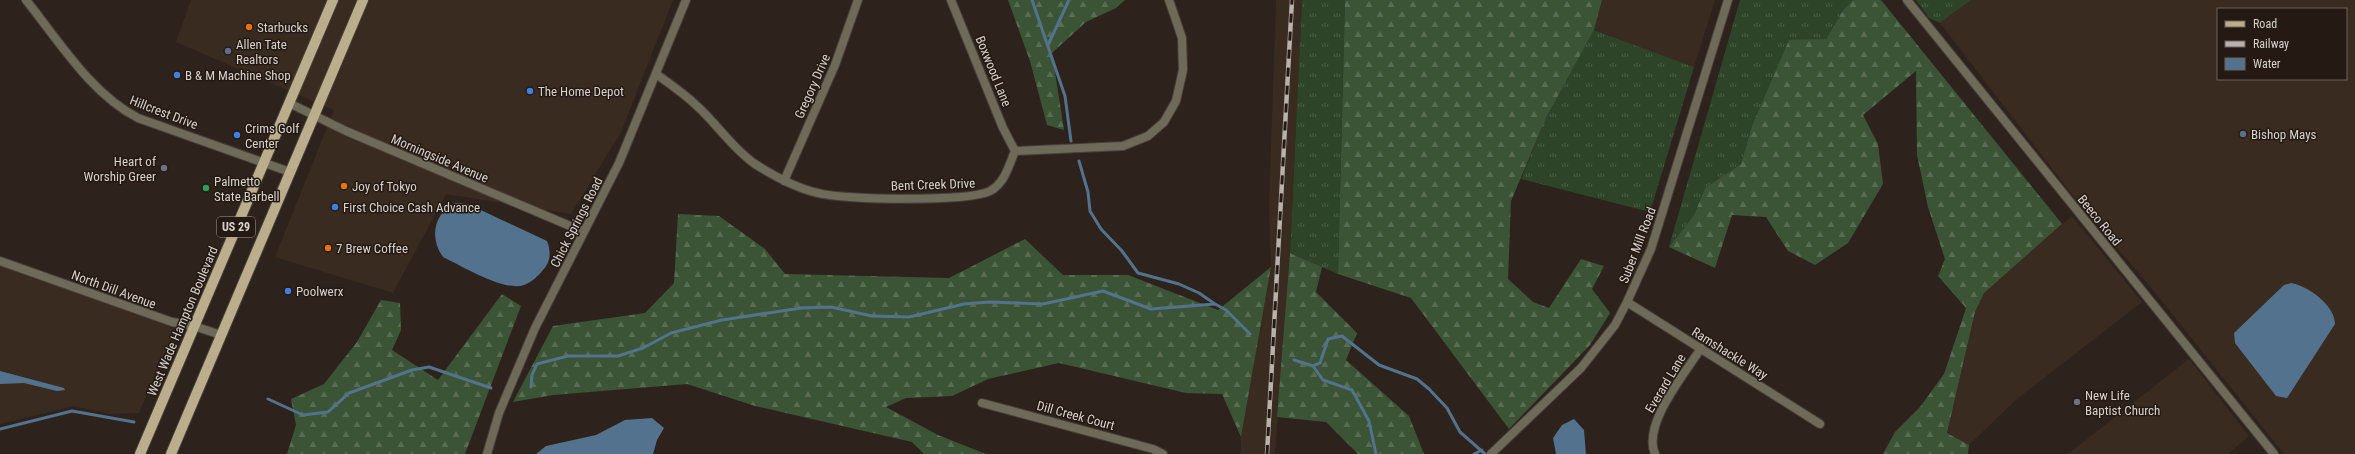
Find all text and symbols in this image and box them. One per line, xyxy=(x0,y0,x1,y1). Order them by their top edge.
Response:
legend xyxy=(2217,8,2347,80)
text: Road xyxy=(2253,17,2277,31)
place label: Starbucks xyxy=(257,20,308,35)
marker: Starbucks xyxy=(244,22,254,32)
street label: Boxwood Lane xyxy=(973,34,1015,109)
place label: Allen Tate Realtors xyxy=(236,37,287,67)
text: Railway xyxy=(2253,37,2289,51)
marker: Allen Tate Realtors xyxy=(223,46,233,56)
street label: Gregory Drive xyxy=(792,52,833,121)
text: Water xyxy=(2253,57,2281,71)
place label: B & M Machine Shop xyxy=(185,68,291,83)
marker: B & M Machine Shop xyxy=(172,70,182,80)
place label: The Home Depot xyxy=(538,84,624,99)
marker: The Home Depot xyxy=(525,86,535,96)
street label: Hillcrest Drive xyxy=(128,93,200,132)
place label: Crims Golf Center xyxy=(245,121,299,151)
place label: Bishop Mays xyxy=(2251,127,2317,142)
marker: Bishop Mays xyxy=(2238,129,2248,139)
marker: Crims Golf Center xyxy=(232,130,242,140)
street label: Morningside Avenue xyxy=(389,131,491,186)
place label: Heart of Worship Greer xyxy=(84,154,156,184)
marker: Heart of Worship Greer xyxy=(159,163,169,173)
place label: Palmetto State Barbell xyxy=(214,174,280,204)
street label: Chick Springs Road xyxy=(547,175,606,270)
street label: Bent Creek Drive xyxy=(891,176,976,193)
place label: Joy of Tokyo xyxy=(352,179,417,194)
marker: Joy of Tokyo xyxy=(339,181,349,191)
marker: Palmetto State Barbell xyxy=(201,183,211,193)
street label: Beeco Road xyxy=(2075,192,2125,249)
place label: First Choice Cash Advance xyxy=(343,200,480,215)
marker: First Choice Cash Advance xyxy=(330,202,340,212)
street label: Suber Mill Road xyxy=(1616,205,1659,285)
road number: US 29 xyxy=(217,217,255,237)
place label: 7 Brew Coffee xyxy=(336,241,408,256)
marker: 7 Brew Coffee xyxy=(323,243,333,253)
street label: West Wade Hampton Boulevard xyxy=(144,244,221,398)
street label: North Dill Avenue xyxy=(70,267,158,312)
place label: Poolwerx xyxy=(296,284,344,299)
marker: Poolwerx xyxy=(283,286,293,296)
street label: Ramshackle Way xyxy=(1689,324,1771,383)
street label: Everard Lane xyxy=(1642,351,1689,415)
place label: New Life Baptist Church xyxy=(2085,388,2160,418)
marker: New Life Baptist Church xyxy=(2072,397,2082,407)
street label: Dill Creek Court xyxy=(1035,398,1117,433)

